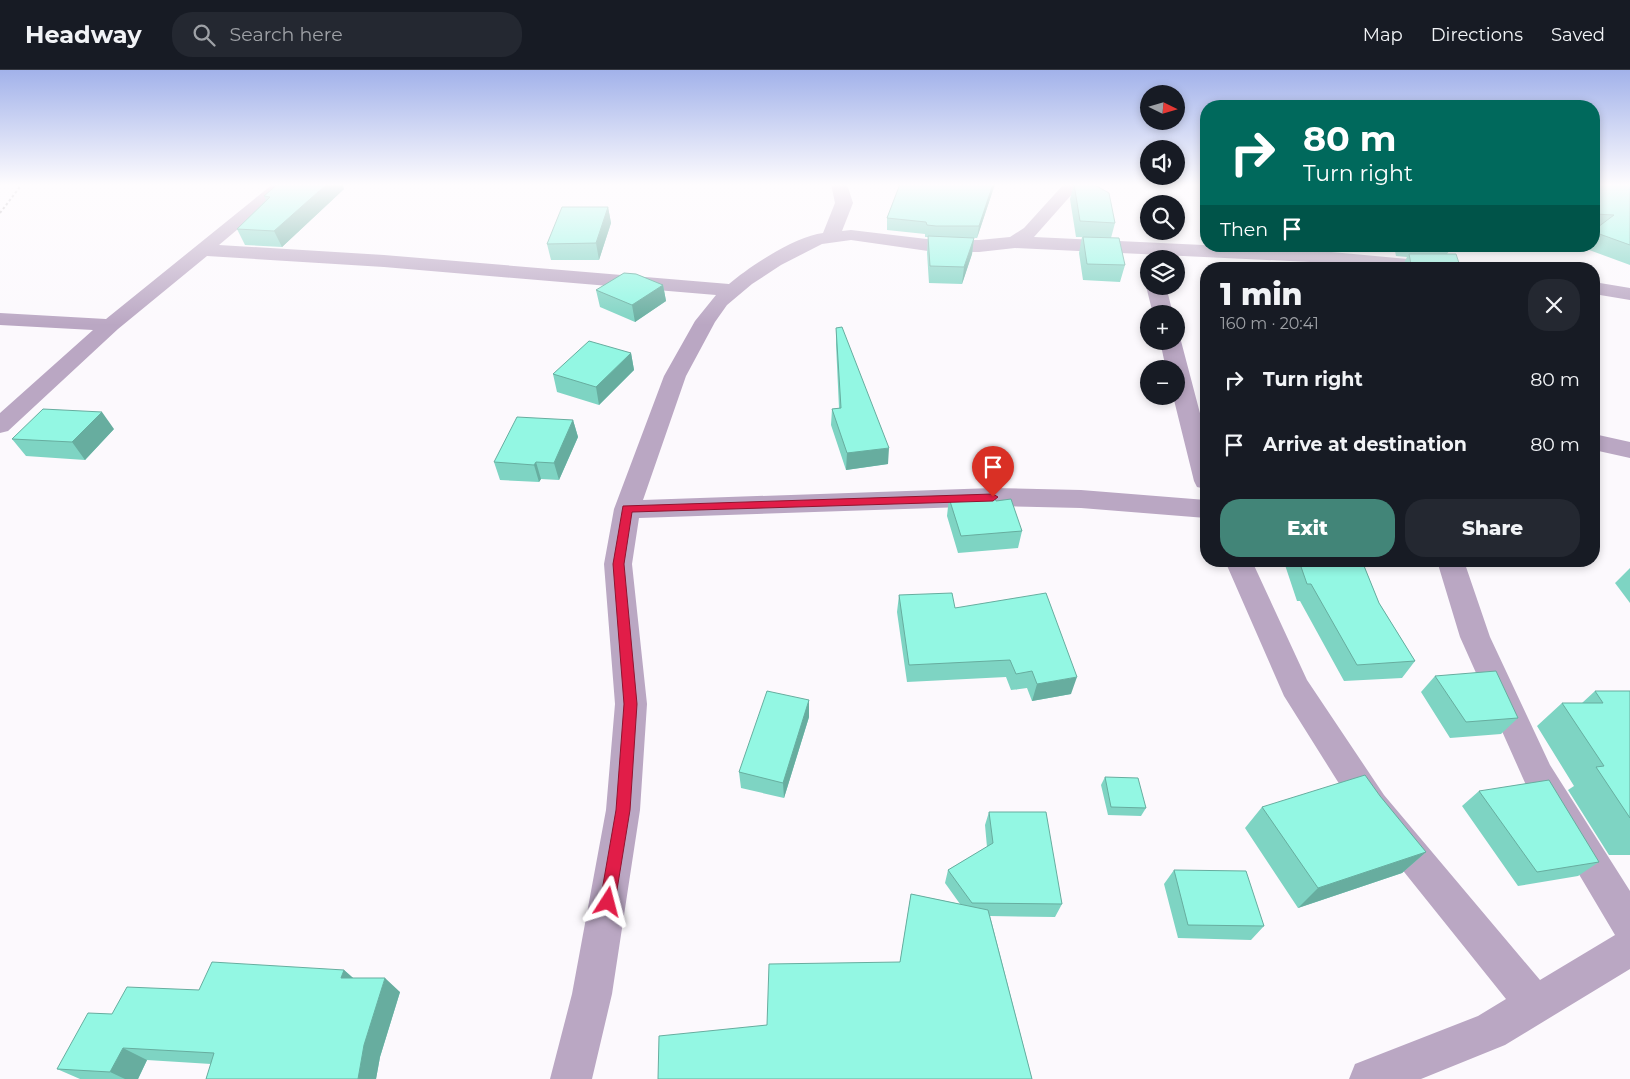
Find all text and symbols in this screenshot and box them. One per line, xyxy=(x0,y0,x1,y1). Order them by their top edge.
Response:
search box xyxy=(172,12,522,57)
text: Headway xyxy=(25,20,142,49)
icon: search xyxy=(190,21,218,49)
text: Search here xyxy=(230,23,343,46)
text: Map xyxy=(1363,24,1403,46)
text: Directions xyxy=(1431,24,1523,46)
text: Saved xyxy=(1551,24,1605,46)
north arrow xyxy=(1140,85,1185,130)
map controls xyxy=(1140,85,1185,405)
text: 80 m xyxy=(1303,117,1397,160)
icon: right xyxy=(1220,120,1285,185)
button: sound xyxy=(1140,140,1185,185)
text: Turn right xyxy=(1303,160,1413,187)
button: search xyxy=(1140,195,1185,240)
icon: arrive xyxy=(1278,215,1306,243)
text: Then xyxy=(1220,218,1268,241)
button: layers xyxy=(1140,250,1185,295)
text: 1 min xyxy=(1220,276,1303,313)
button: close xyxy=(1528,279,1580,331)
button: + xyxy=(1140,305,1185,350)
text: 160 m · 20:41 xyxy=(1220,314,1319,333)
button: − xyxy=(1140,360,1185,405)
icon: right xyxy=(1220,366,1248,394)
text: Turn right xyxy=(1263,368,1363,391)
text: 80 m xyxy=(1530,368,1580,391)
icon: arrive xyxy=(1220,431,1248,459)
text: Arrive at destination xyxy=(1263,433,1467,456)
text: 80 m xyxy=(1530,433,1580,456)
pin xyxy=(972,446,1014,497)
icon: arrive xyxy=(979,453,1007,481)
button: Exit xyxy=(1220,499,1395,557)
button: Share xyxy=(1405,499,1580,557)
position arrow xyxy=(581,875,633,927)

